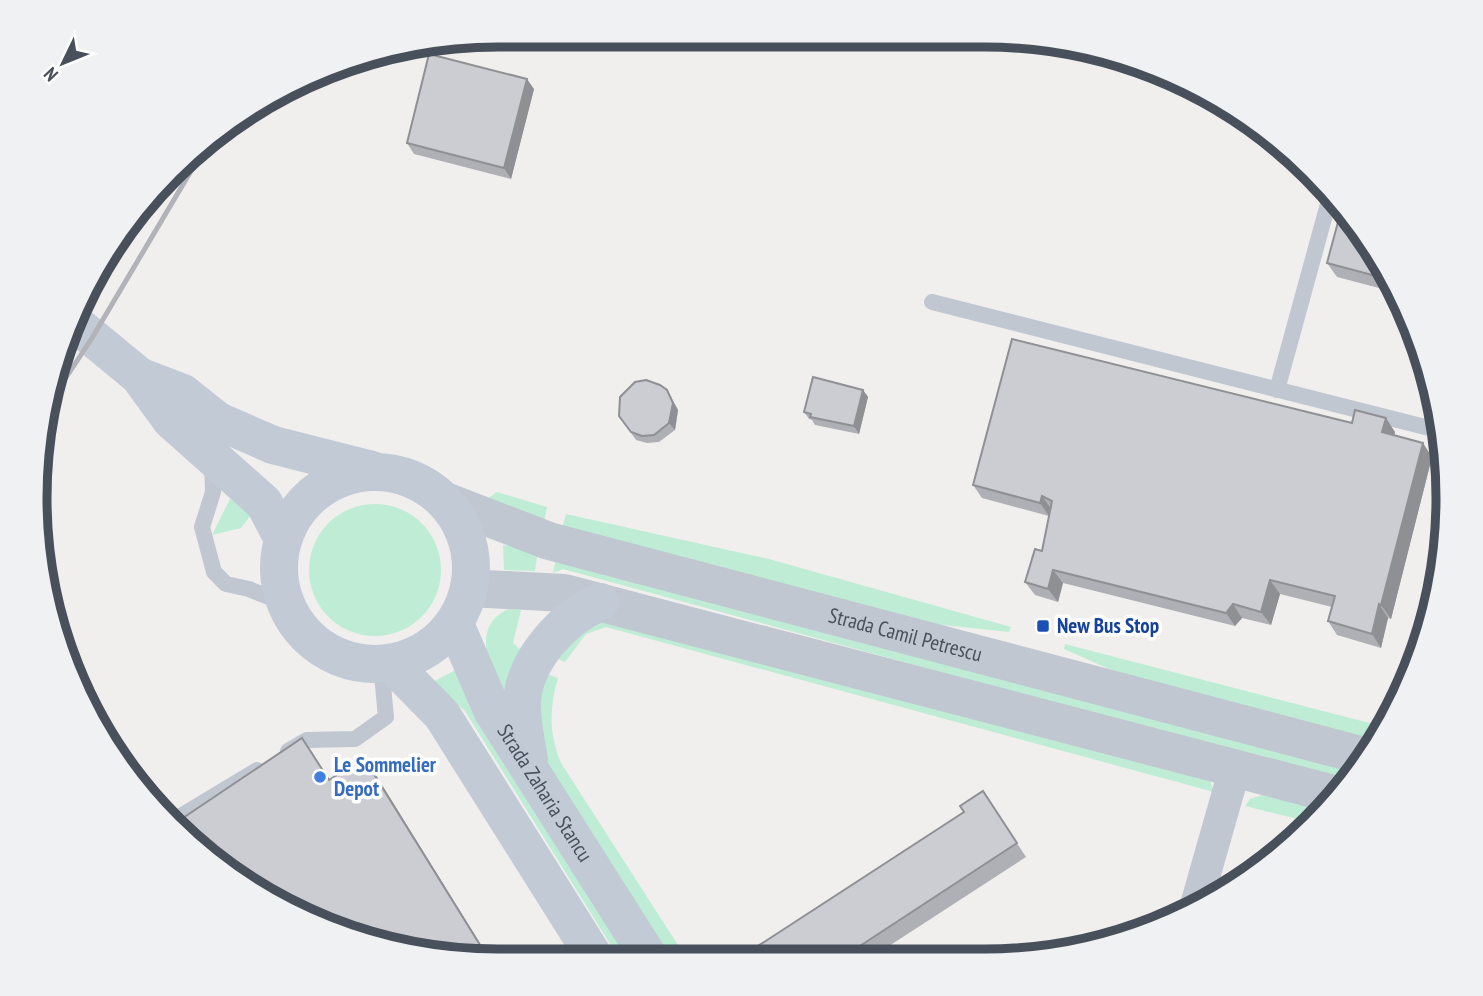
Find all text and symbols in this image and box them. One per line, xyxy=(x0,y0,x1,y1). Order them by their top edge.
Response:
north arrow xyxy=(28,28,98,98)
text: N xyxy=(38,63,63,87)
street label: Strada Camil Petrescu xyxy=(826,601,985,668)
place label: New Bus Stop xyxy=(1057,612,1159,639)
marker: New Bus Stop xyxy=(1035,618,1051,634)
street label: Strada Zaharia Stancu xyxy=(491,719,599,867)
place label: Le Sommelier Depot xyxy=(334,751,437,802)
marker: Le Sommelier Depot xyxy=(312,769,328,785)

